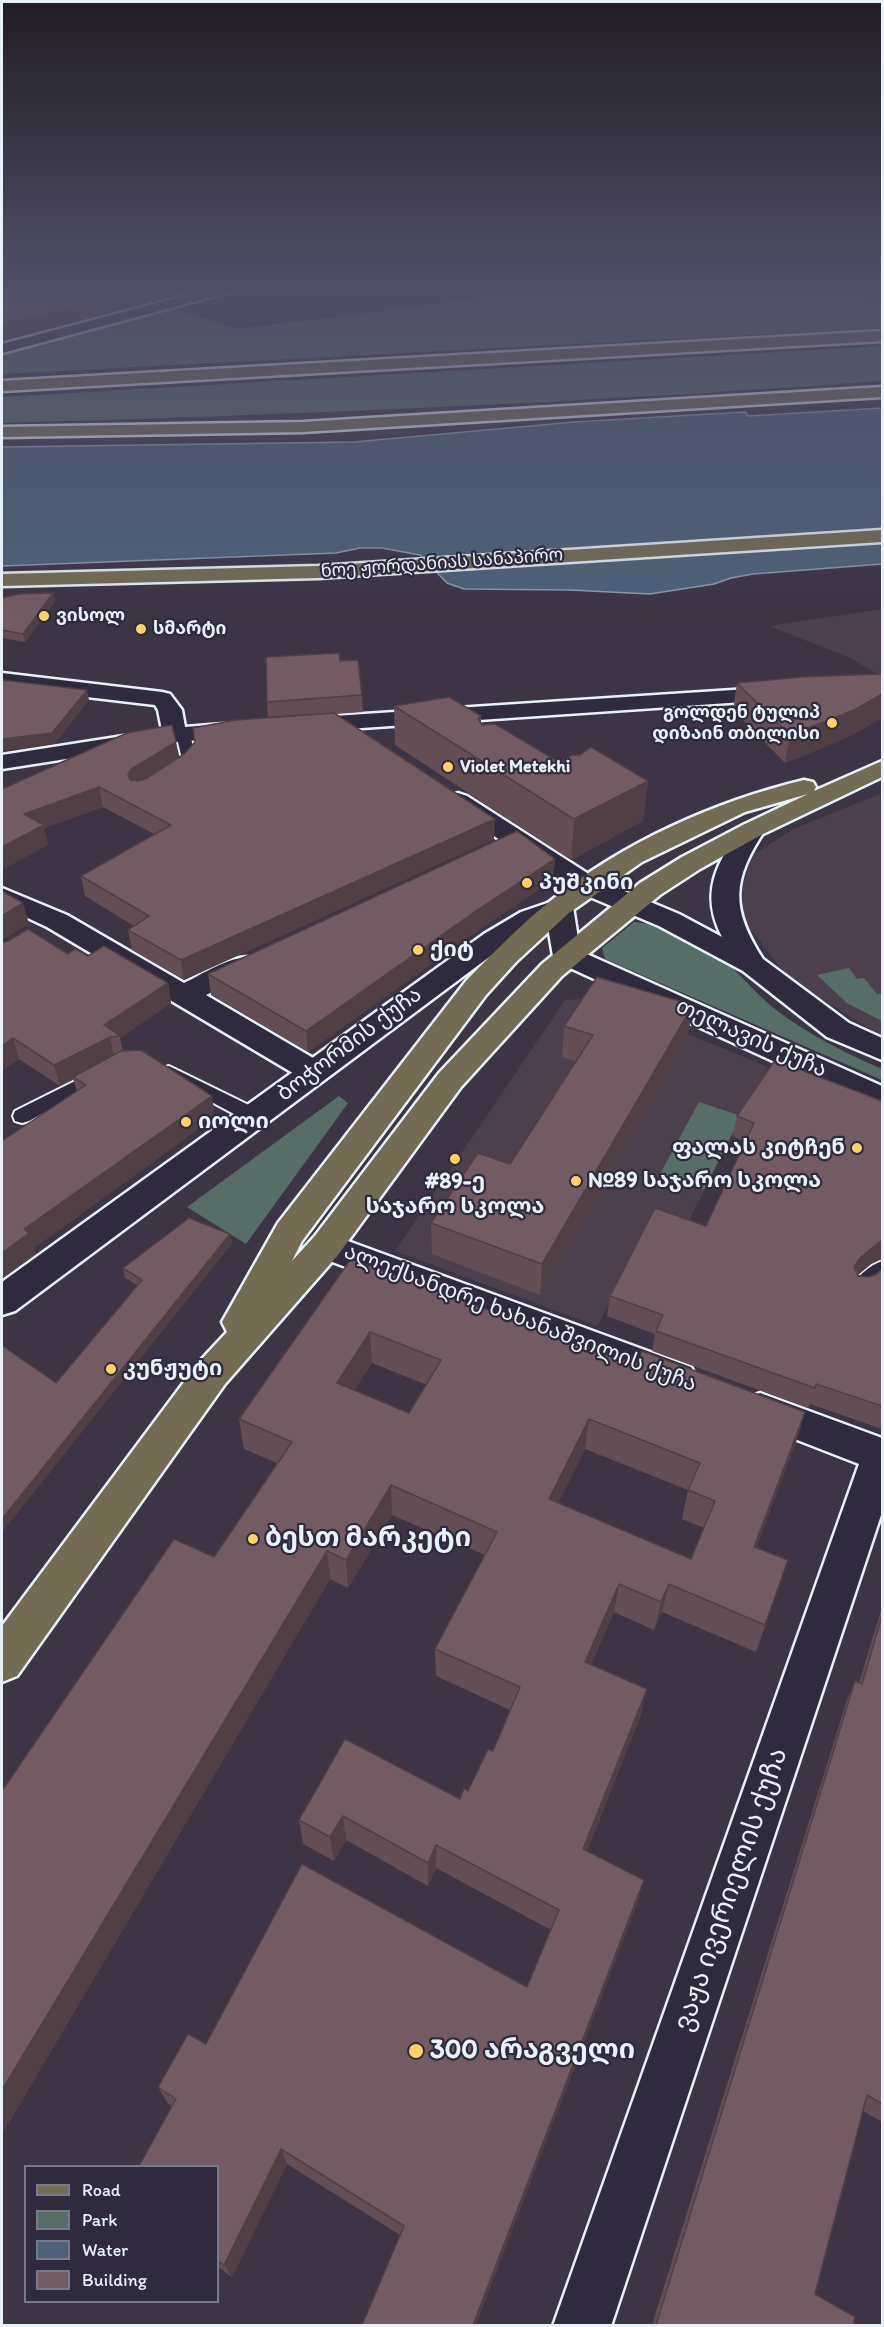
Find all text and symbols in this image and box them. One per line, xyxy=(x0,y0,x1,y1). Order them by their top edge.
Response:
street label: ნოე ჟორდანიას სანაპირო xyxy=(320,545,564,583)
place label: ვისოლ xyxy=(56,605,125,627)
marker: ვისოლ xyxy=(37,609,51,623)
place label: სმარტი xyxy=(153,618,226,640)
marker: სმარტი xyxy=(134,622,148,636)
place label: გოლდენ ტულიპ დიზაინ თბილისი xyxy=(652,702,820,744)
marker: გოლდენ ტულიპ დიზაინ თბილისი xyxy=(825,716,839,730)
place label: Violet Metekhi xyxy=(460,756,570,778)
marker: Violet Metekhi xyxy=(441,760,455,774)
place label: პუშკინი xyxy=(539,870,633,896)
marker: პუშკინი xyxy=(520,876,534,890)
place label: ქიტ xyxy=(430,937,474,963)
marker: ქიტ xyxy=(411,943,425,957)
street label: ბოჭორმის ქუჩა xyxy=(272,982,428,1108)
street label: თელავის ქუჩა xyxy=(671,994,831,1084)
place label: იოლი xyxy=(198,1109,269,1135)
marker: იოლი xyxy=(179,1115,193,1129)
place label: ფალას კიტჩენ xyxy=(672,1135,845,1161)
marker: ფალას კიტჩენ xyxy=(850,1141,864,1155)
marker: #89-ე საჯარო სკოლა xyxy=(448,1152,462,1166)
place label: №89 საჯარო სკოლა xyxy=(588,1168,821,1194)
place label: #89-ე საჯარო სკოლა xyxy=(366,1169,544,1220)
marker: №89 საჯარო სკოლა xyxy=(569,1174,583,1188)
street label: ალექსანდრე ხახანაშვილის ქუჩა xyxy=(340,1239,700,1399)
place label: კუნჟუტი xyxy=(123,1356,222,1382)
marker: კუნჟუტი xyxy=(104,1362,118,1376)
place label: ბესთ მარკეტი xyxy=(265,1523,471,1555)
marker: ბესთ მარკეტი xyxy=(246,1532,260,1546)
street label: ვაჟა ივერიელის ქუჩა xyxy=(668,1744,796,2036)
place label: 300 არაგველი xyxy=(430,2035,635,2067)
marker: 300 არაგველი xyxy=(407,2042,425,2060)
legend xyxy=(24,2165,219,2303)
text: Road xyxy=(82,2179,121,2201)
text: Park xyxy=(82,2209,117,2231)
text: Water xyxy=(82,2239,128,2261)
text: Building xyxy=(82,2269,147,2291)

